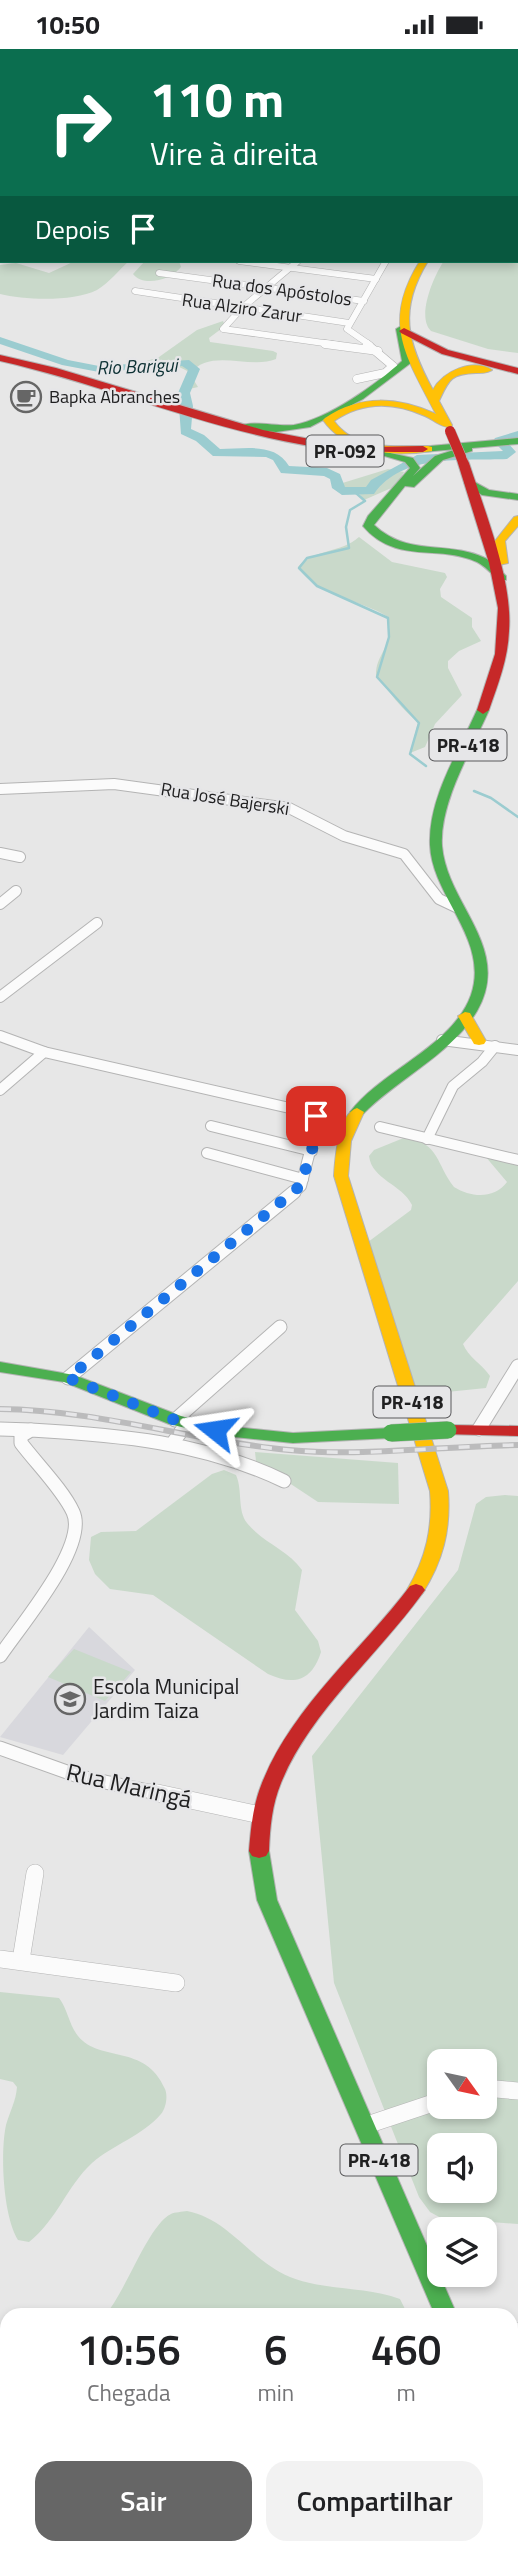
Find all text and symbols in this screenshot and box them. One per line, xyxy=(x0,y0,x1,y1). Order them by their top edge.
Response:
text: 10:50 xyxy=(35,5,100,44)
text: 110 m xyxy=(150,61,284,136)
icon: right xyxy=(35,77,126,168)
text: Vire à direita xyxy=(150,129,318,177)
text: Depois xyxy=(35,210,110,249)
icon: arrive xyxy=(124,210,162,248)
street label: Rua dos Apóstolos xyxy=(210,266,354,313)
street label: Rua Alziro Zarur xyxy=(180,286,304,329)
water label: Rio Barigui xyxy=(96,350,180,381)
cafe icon: Bapka Abranches xyxy=(9,380,43,414)
place label: Bapka Abranches xyxy=(49,383,180,410)
road number: PR-092 xyxy=(306,435,384,467)
road number: PR-418 xyxy=(430,729,506,761)
street label: Rua José Bajerski xyxy=(159,775,291,822)
pin xyxy=(286,1086,346,1146)
icon: arrive xyxy=(297,1097,335,1135)
road number: PR-418 xyxy=(374,1387,450,1417)
position arrow xyxy=(178,1393,252,1467)
place label: Escola Municipal Jardim Taiza xyxy=(93,1670,239,1726)
school or university icon: Escola Municipal Jardim Taiza xyxy=(53,1682,87,1716)
street label: Rua Maringá xyxy=(63,1753,196,1817)
north arrow xyxy=(427,2049,497,2119)
map controls xyxy=(427,2049,497,2287)
button: sound xyxy=(427,2133,497,2203)
road number: PR-418 xyxy=(340,2145,418,2175)
button: layers xyxy=(427,2217,497,2287)
text: 10:56 xyxy=(77,2317,181,2381)
text: 6 xyxy=(264,2317,288,2381)
text: 460 xyxy=(371,2317,441,2381)
text: Chegada xyxy=(87,2375,170,2410)
text: min xyxy=(257,2375,294,2410)
text: m xyxy=(396,2375,416,2410)
button: Sair xyxy=(35,2461,252,2541)
button: Compartilhar xyxy=(266,2461,483,2541)

